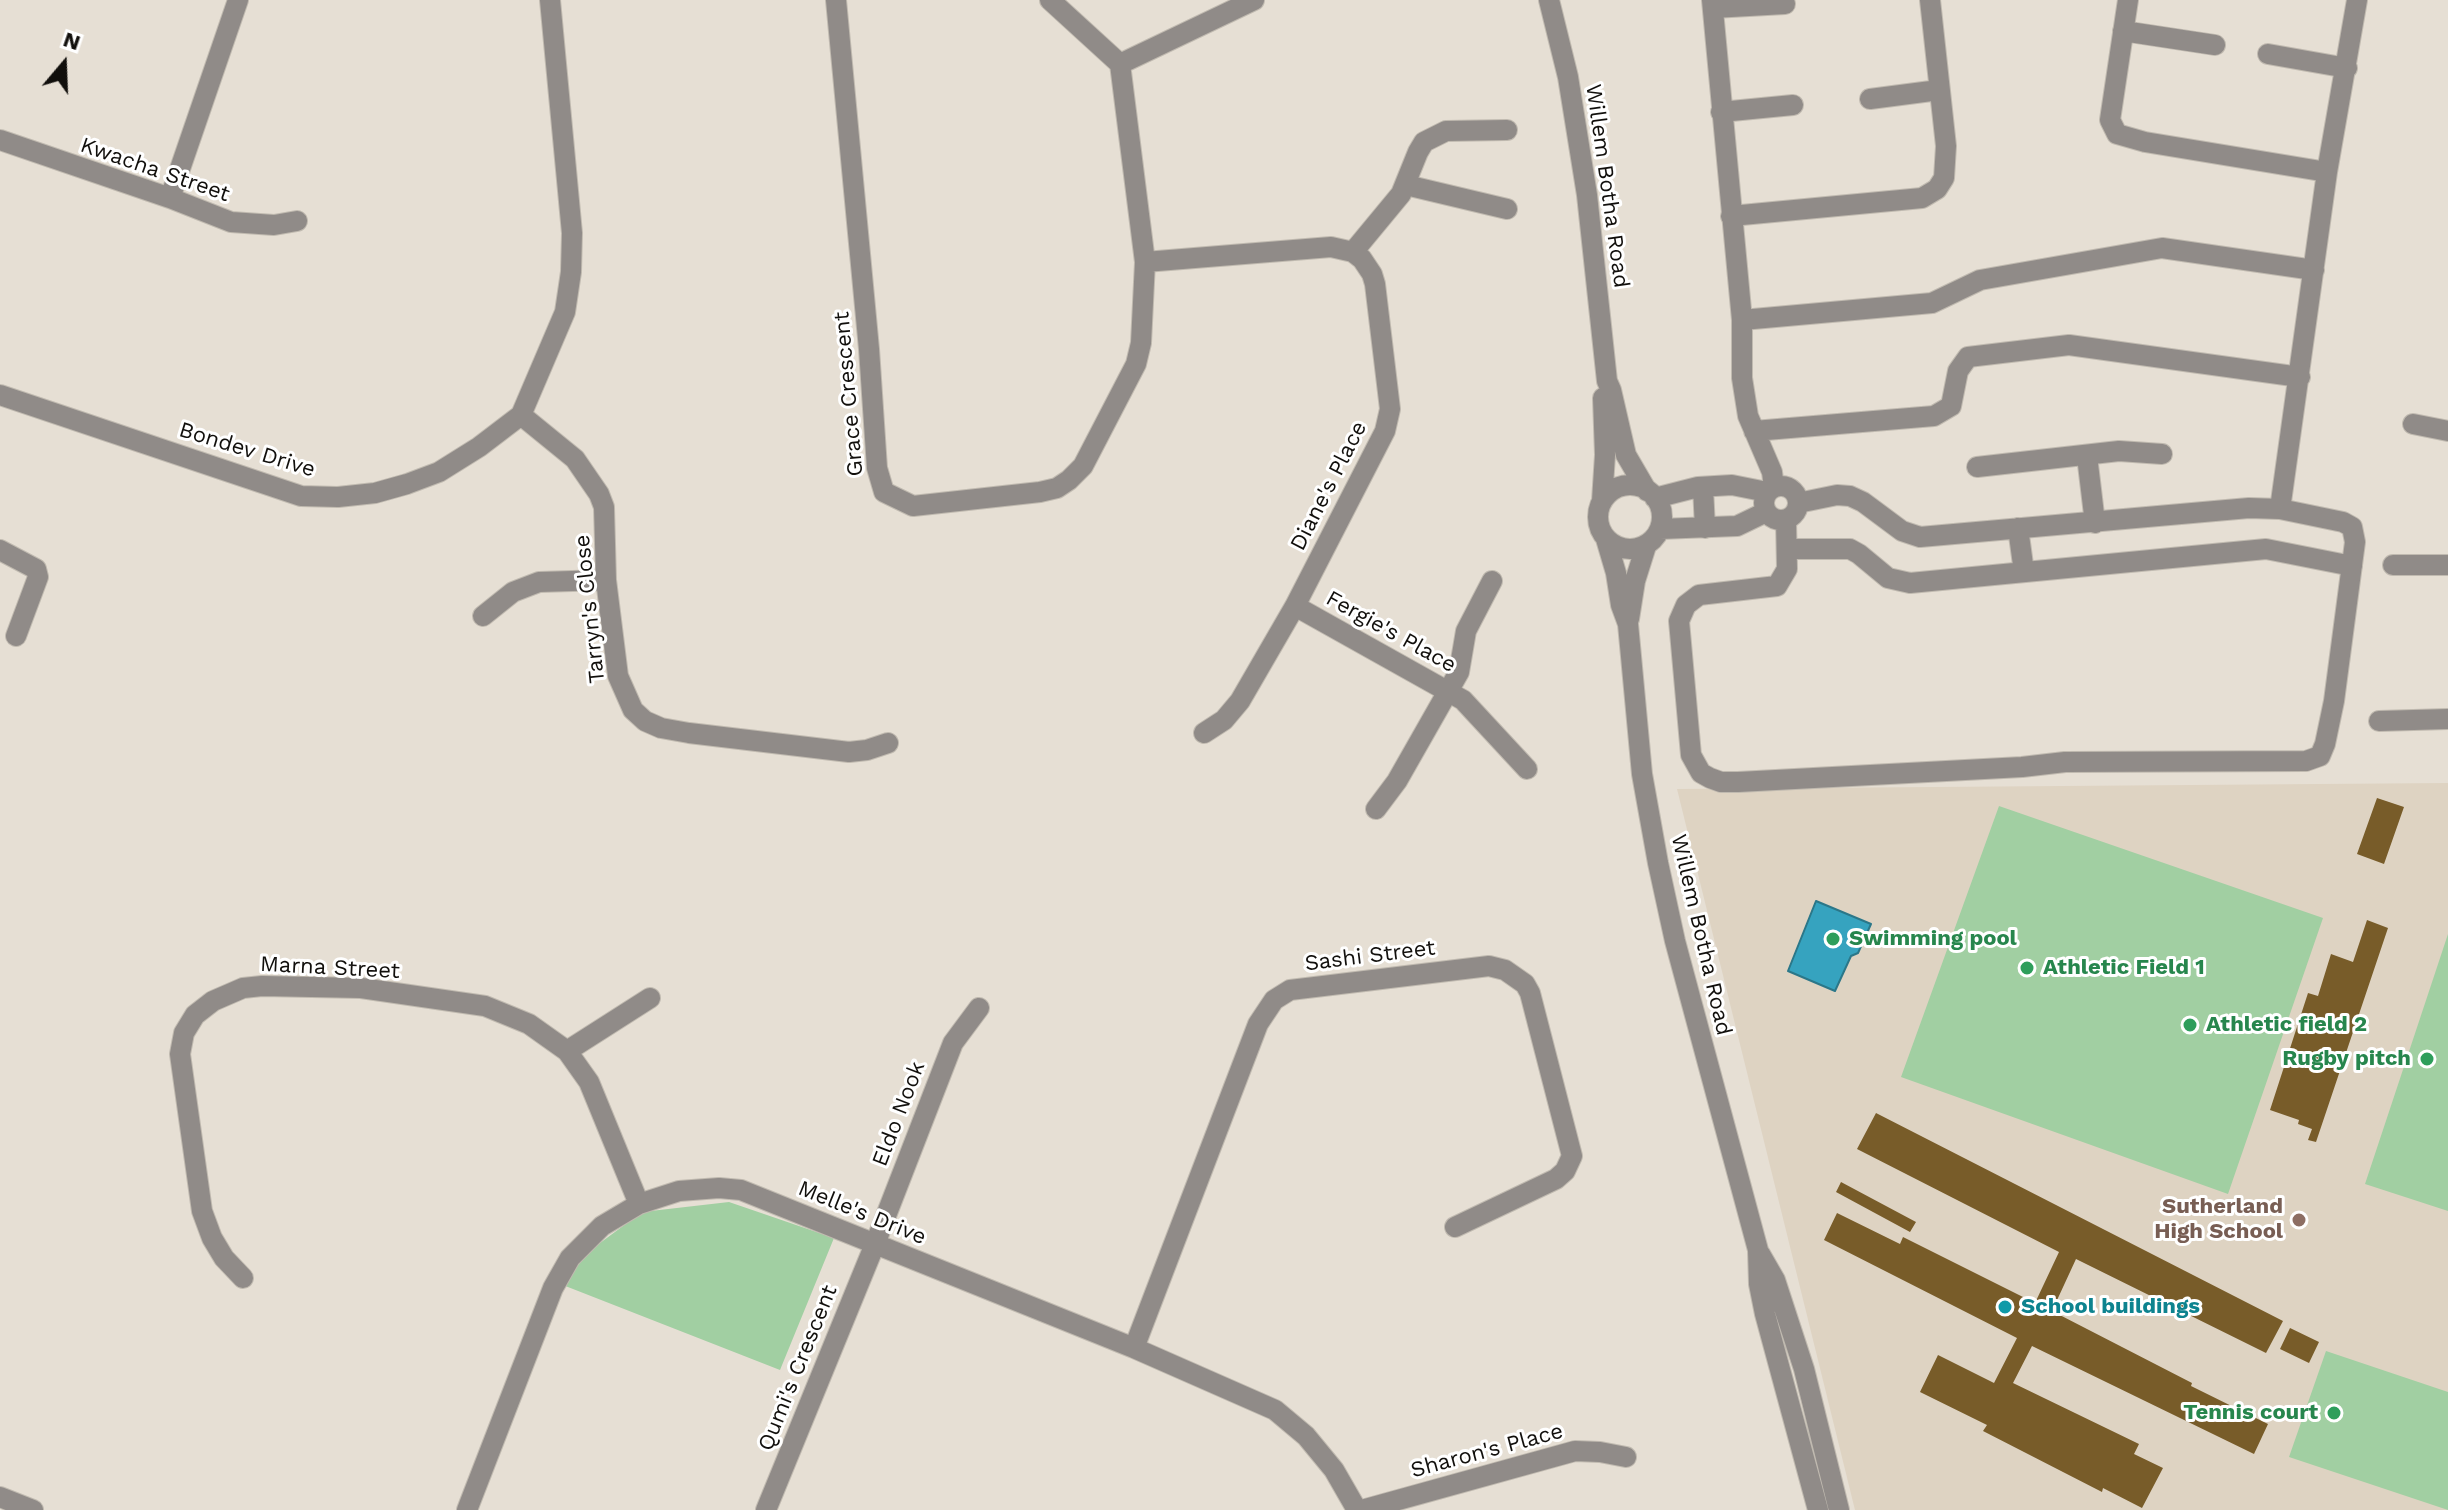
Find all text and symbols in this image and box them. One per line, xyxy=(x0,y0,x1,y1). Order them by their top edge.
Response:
north arrow xyxy=(24,24,104,104)
text: N xyxy=(60,26,84,55)
street label: Willem Botha Road xyxy=(1580,82,1634,290)
street label: Kwacha Street xyxy=(77,132,233,208)
street label: Grace Crescent xyxy=(829,311,869,477)
street label: Bondev Drive xyxy=(176,417,318,483)
street label: Diane's Place xyxy=(1285,417,1373,555)
street label: Tarryn's Close xyxy=(569,533,611,685)
street label: Fergie's Place xyxy=(1321,585,1461,679)
street label: Willem Botha Road xyxy=(1665,832,1737,1038)
place label: Swimming pool xyxy=(1849,926,2017,952)
marker: Swimming pool xyxy=(1824,930,1842,948)
street label: Sashi Street xyxy=(1303,935,1437,977)
street label: Marna Street xyxy=(259,951,401,985)
place label: Athletic Field 1 xyxy=(2043,955,2205,981)
marker: Athletic Field 1 xyxy=(2018,959,2036,977)
place label: Athletic field 2 xyxy=(2206,1012,2367,1038)
marker: Athletic field 2 xyxy=(2181,1016,2199,1034)
place label: Rugby pitch xyxy=(2282,1046,2411,1072)
marker: Rugby pitch xyxy=(2418,1050,2436,1068)
street label: Eldo Nook xyxy=(867,1058,931,1170)
street label: Melle's Drive xyxy=(794,1175,930,1251)
place label: Sutherland High School xyxy=(2154,1194,2283,1246)
marker: Sutherland High School xyxy=(2290,1211,2308,1229)
street label: Qumi's Crescent xyxy=(753,1281,843,1455)
place label: School buildings xyxy=(2021,1294,2200,1320)
marker: School buildings xyxy=(1996,1298,2014,1316)
place label: Tennis court xyxy=(2183,1400,2318,1426)
marker: Tennis court xyxy=(2325,1404,2343,1422)
street label: Sharon's Place xyxy=(1408,1418,1566,1484)

